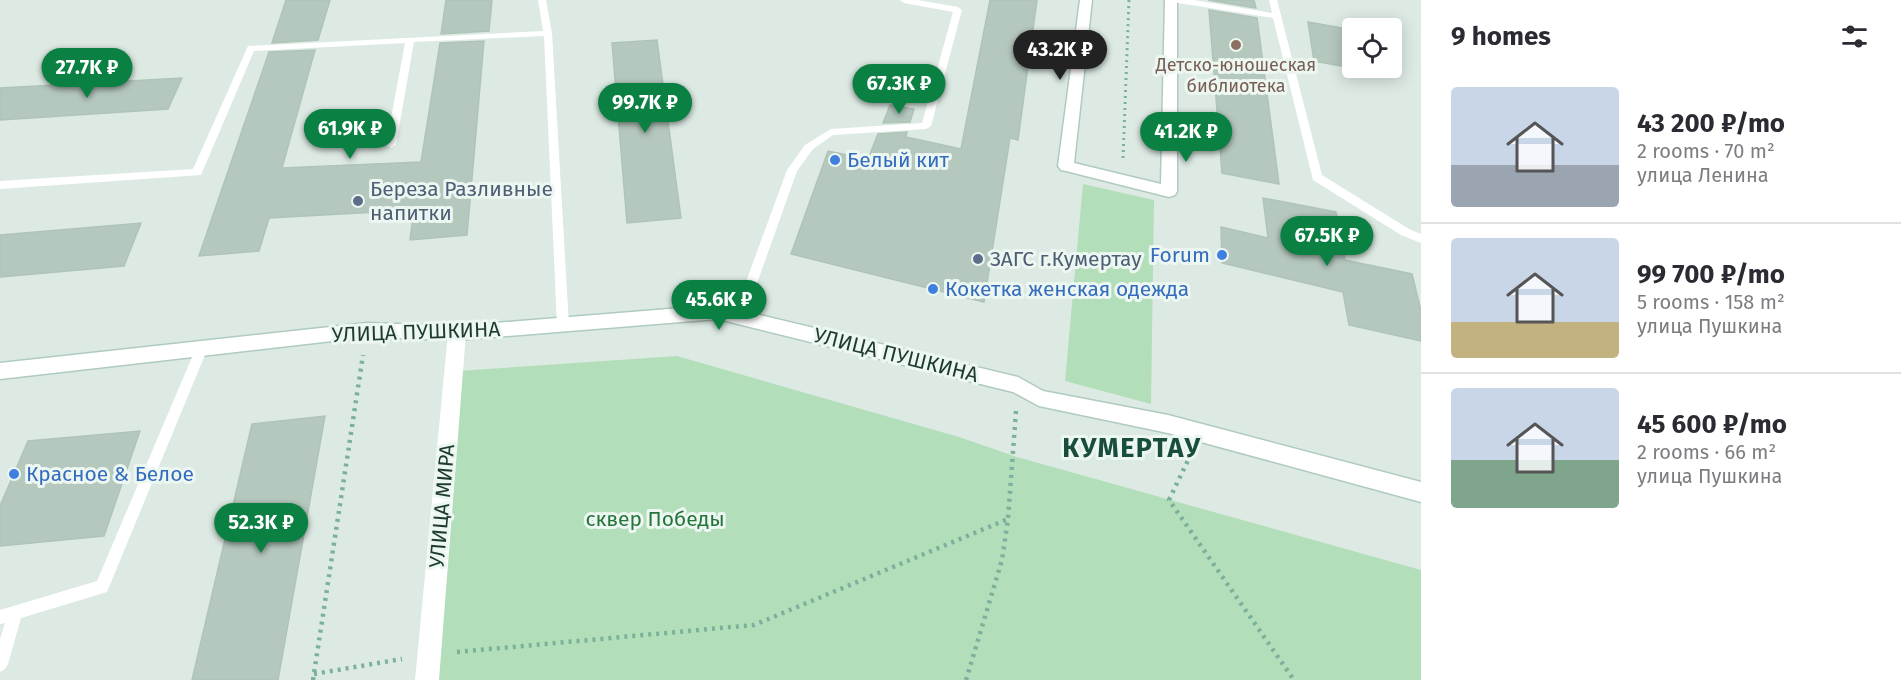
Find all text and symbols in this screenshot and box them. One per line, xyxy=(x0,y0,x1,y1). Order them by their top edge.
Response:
map controls xyxy=(1342,18,1402,78)
button: locate xyxy=(1342,18,1402,78)
icon: filters xyxy=(1838,20,1871,53)
text: 9 homes xyxy=(1451,21,1551,52)
pin: 43.2K ₽ xyxy=(1005,30,1115,81)
text: 43.2K ₽ xyxy=(1027,37,1093,61)
marker: Детско-юношеская библиотека xyxy=(1229,38,1243,52)
pin: 27.7K ₽ xyxy=(32,48,142,99)
place label: Детско-юношеская библиотека xyxy=(1155,54,1316,97)
text: 27.7K ₽ xyxy=(56,55,118,79)
pin: 67.3K ₽ xyxy=(844,64,954,115)
text: 67.3K ₽ xyxy=(867,71,931,95)
pin: 99.7K ₽ xyxy=(590,83,700,134)
text: 99.7K ₽ xyxy=(612,90,678,114)
text: 43 200 ₽/mo xyxy=(1637,108,1785,139)
pin: 61.9K ₽ xyxy=(295,109,405,160)
icon: home xyxy=(1499,111,1571,183)
pin: 41.2K ₽ xyxy=(1131,112,1241,163)
text: 61.9K ₽ xyxy=(318,116,382,140)
text: 41.2K ₽ xyxy=(1154,119,1218,143)
text: 2 rooms · 70 m² xyxy=(1637,139,1775,163)
place label: Белый кит xyxy=(847,147,950,173)
marker: Белый кит xyxy=(828,153,842,167)
text: улица Ленина xyxy=(1637,163,1769,187)
place label: Береза Разливные напитки xyxy=(370,176,553,226)
marker: Береза Разливные напитки xyxy=(351,194,365,208)
pin: 67.5K ₽ xyxy=(1272,216,1382,267)
text: 67.5K ₽ xyxy=(1294,223,1360,247)
place label: Forum xyxy=(1150,242,1210,268)
place label: ЗАГС г.Кумертау xyxy=(990,246,1142,272)
marker: Forum xyxy=(1215,248,1229,262)
marker: ЗАГС г.Кумертау xyxy=(971,252,985,266)
text: 99 700 ₽/mo xyxy=(1637,259,1785,290)
icon: home xyxy=(1499,262,1571,334)
place label: Кокетка женская одежда xyxy=(945,276,1189,302)
pin: 45.6K ₽ xyxy=(664,280,774,331)
marker: Кокетка женская одежда xyxy=(926,282,940,296)
text: 45.6K ₽ xyxy=(686,287,753,311)
text: 5 rooms · 158 m² xyxy=(1637,290,1785,314)
text: улица Пушкина xyxy=(1637,314,1782,338)
street label: УЛИЦА ПУШКИНА xyxy=(331,316,501,348)
street label: УЛИЦА ПУШКИНА xyxy=(811,322,981,388)
text: 45 600 ₽/mo xyxy=(1637,409,1787,440)
icon: home xyxy=(1499,412,1571,484)
district label: КУМЕРТАУ xyxy=(1062,432,1202,464)
text: 2 rooms · 66 m² xyxy=(1637,440,1776,464)
street label: УЛИЦА МИРА xyxy=(424,443,460,569)
place label: Красное & Белое xyxy=(26,461,194,487)
text: улица Пушкина xyxy=(1637,464,1782,488)
marker: Красное & Белое xyxy=(7,467,21,481)
pin: 52.3K ₽ xyxy=(206,503,316,554)
park label: сквер Победы xyxy=(585,506,725,532)
text: 52.3K ₽ xyxy=(228,510,294,534)

